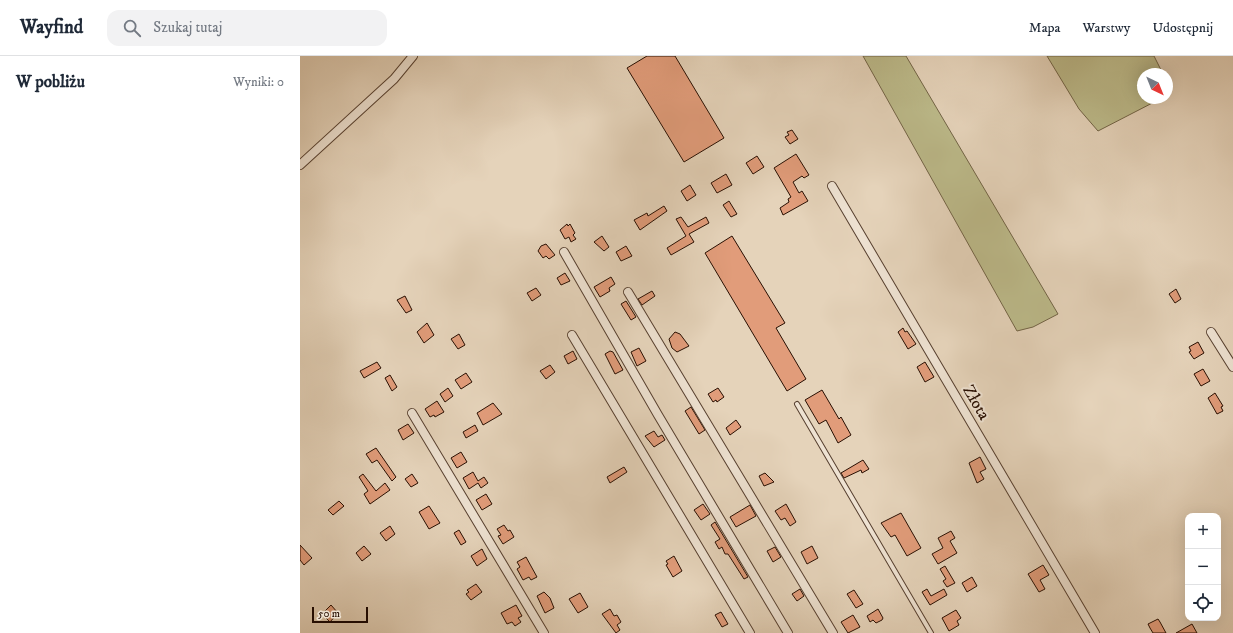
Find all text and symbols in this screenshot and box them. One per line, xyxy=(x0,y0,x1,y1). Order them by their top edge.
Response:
search box xyxy=(107,10,387,46)
text: Wayfind xyxy=(20,16,83,39)
icon: search xyxy=(121,17,143,39)
text: Szukaj tutaj xyxy=(153,18,222,37)
text: Mapa xyxy=(1029,19,1061,37)
text: Warstwy xyxy=(1083,19,1130,37)
text: Udostępnij xyxy=(1152,19,1213,37)
north arrow xyxy=(1137,68,1173,104)
text: W pobliżu xyxy=(16,71,85,93)
text: Wyniki: 0 xyxy=(233,74,284,90)
street label: Złota xyxy=(957,381,995,425)
map controls xyxy=(1185,513,1221,621)
button: + xyxy=(1185,513,1221,549)
button: − xyxy=(1185,549,1221,585)
button: locate xyxy=(1185,585,1221,621)
scale bar xyxy=(312,605,368,624)
text: 50 m xyxy=(318,607,340,621)

